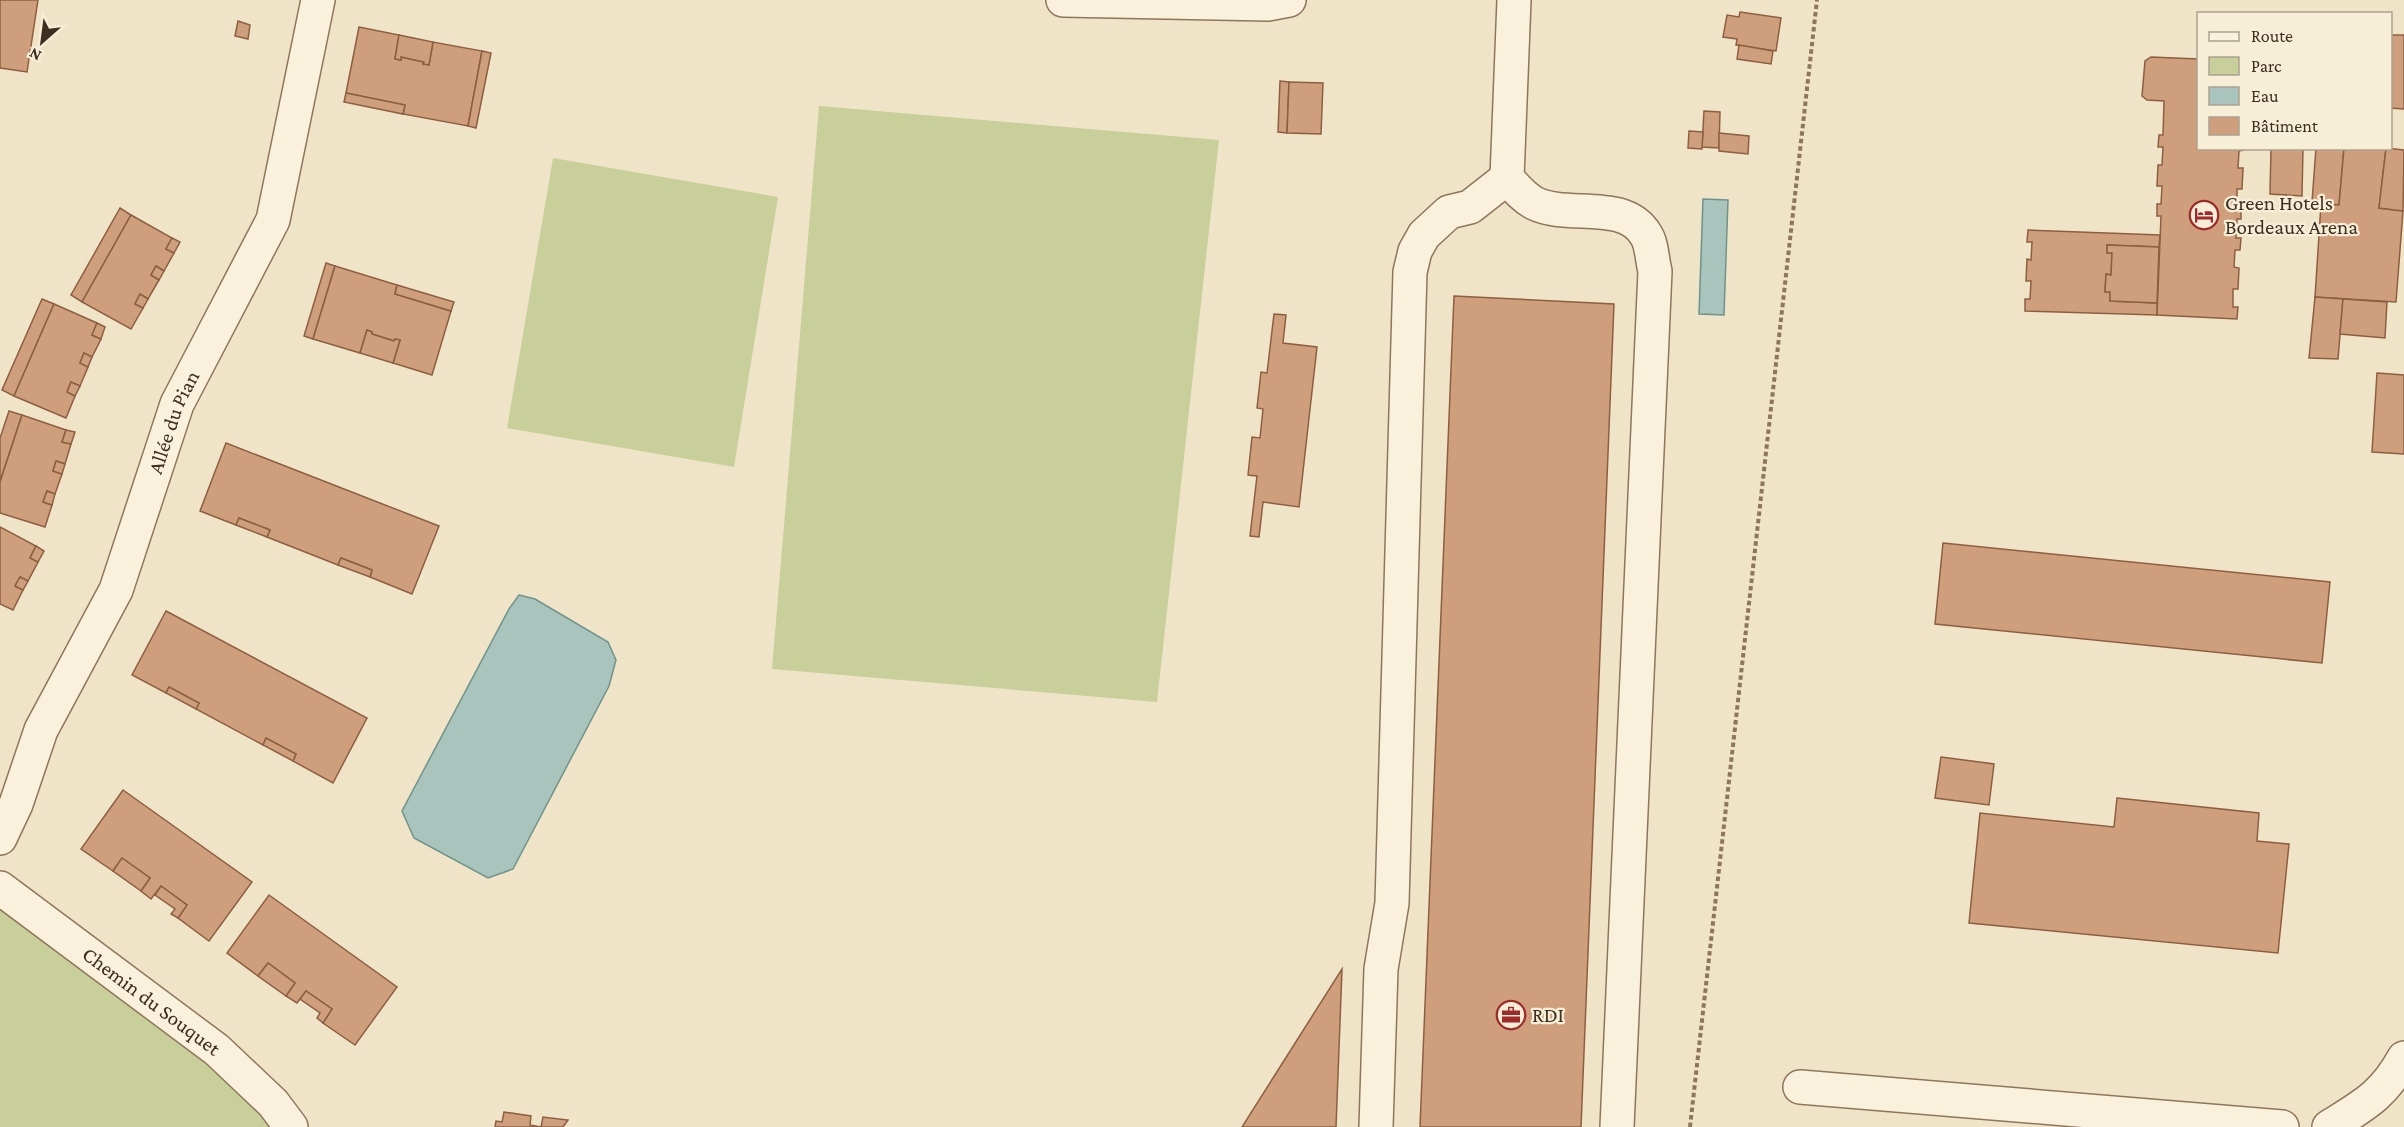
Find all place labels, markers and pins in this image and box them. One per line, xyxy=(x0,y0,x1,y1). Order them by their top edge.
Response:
place label: Green Hotels Bordeaux Arena xyxy=(2225,191,2358,239)
hotel icon: Green Hotels Bordeaux Arena xyxy=(2188,199,2220,231)
office icon: RDI xyxy=(1495,999,1527,1031)
place label: RDI xyxy=(1532,1003,1564,1027)

